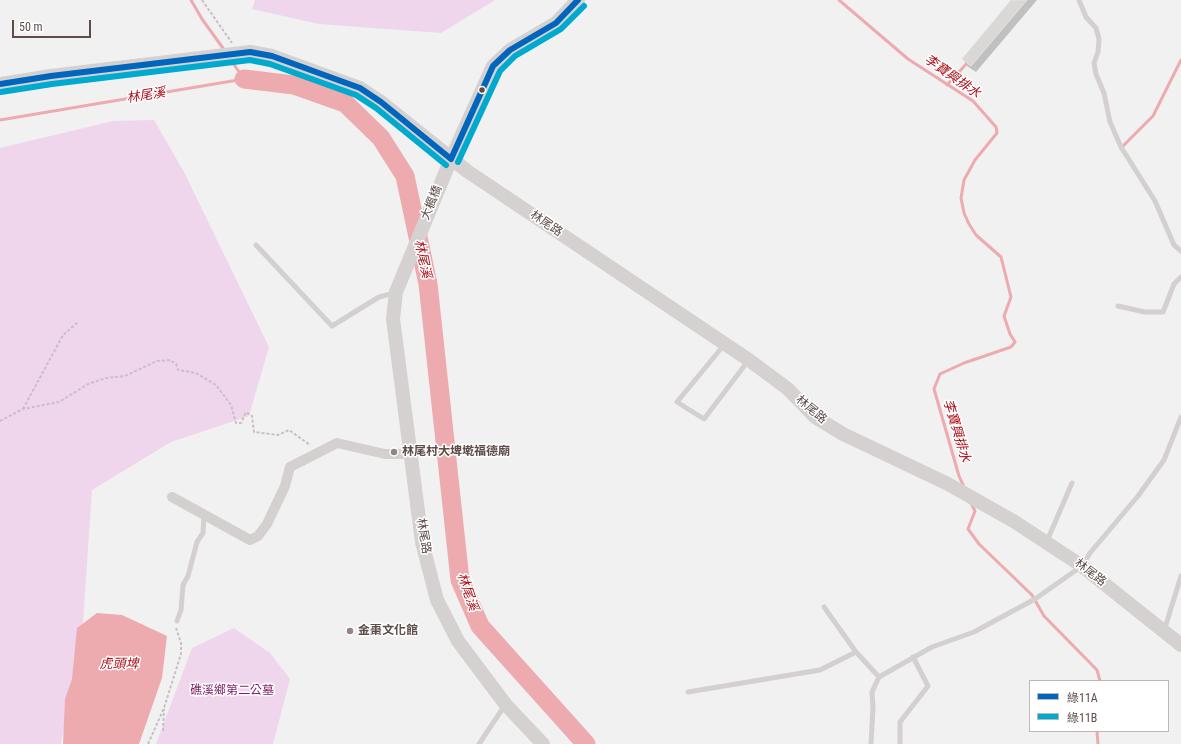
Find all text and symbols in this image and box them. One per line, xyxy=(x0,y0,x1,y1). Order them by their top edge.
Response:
scale bar xyxy=(14,12,93,38)
text: 50 m xyxy=(19,20,43,34)
water label: 李寶興排水 xyxy=(921,52,983,102)
water label: 林尾溪 xyxy=(126,85,166,107)
unlabelled marker xyxy=(477,85,487,95)
street label: 大楓橋 xyxy=(419,184,445,222)
street label: 林尾路 xyxy=(527,208,565,240)
water label: 林尾溪 xyxy=(410,238,434,280)
street label: 林尾路 xyxy=(793,393,829,427)
water label: 李寶興排水 xyxy=(939,398,973,464)
place label: 林尾村大埤墘福德廟 xyxy=(402,445,510,459)
marker: 林尾村大埤墘福德廟 xyxy=(389,447,399,457)
street label: 林尾路 xyxy=(413,517,433,555)
street label: 林尾路 xyxy=(1071,556,1109,590)
water label: 林尾溪 xyxy=(453,571,481,613)
place label: 金棗文化館 xyxy=(358,624,418,638)
marker: 金棗文化館 xyxy=(345,626,355,636)
water label: 虎頭埤 xyxy=(100,657,138,673)
legend xyxy=(1029,680,1169,732)
park label: 礁溪鄉第二公墓 xyxy=(190,684,274,698)
text: 綠11A xyxy=(1067,691,1098,705)
text: 綠11B xyxy=(1067,711,1097,725)

